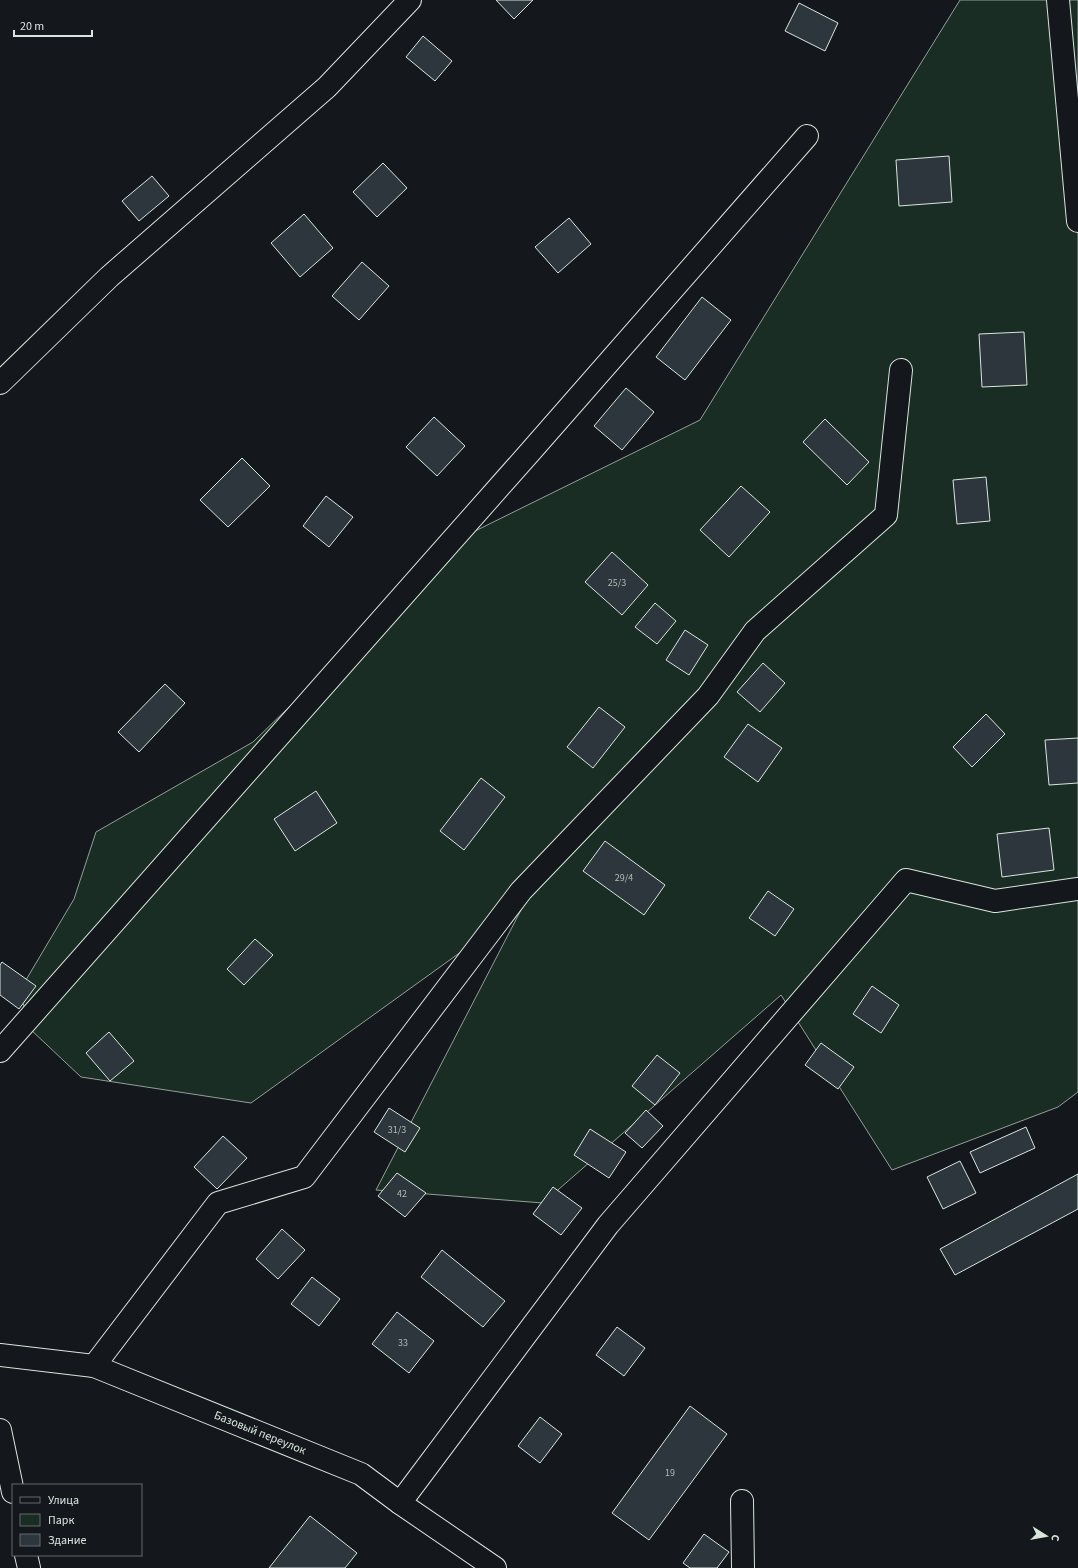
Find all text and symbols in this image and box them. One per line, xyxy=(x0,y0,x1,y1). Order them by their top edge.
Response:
scale bar xyxy=(14,12,92,38)
text: 20 m xyxy=(20,18,44,35)
house number: 25/3 xyxy=(608,576,626,590)
house number: 29/4 xyxy=(615,871,633,885)
house number: 31/3 xyxy=(388,1123,406,1137)
house number: 42 xyxy=(397,1187,407,1201)
house number: 33 xyxy=(398,1336,408,1350)
street label: Базовый переулок xyxy=(211,1407,309,1459)
house number: 19 xyxy=(665,1466,675,1480)
legend xyxy=(12,1484,142,1556)
text: Улица xyxy=(48,1492,79,1509)
text: Парк xyxy=(48,1512,74,1529)
north arrow xyxy=(1026,1516,1066,1556)
text: Здание xyxy=(48,1532,87,1549)
text: С xyxy=(1047,1533,1063,1543)

